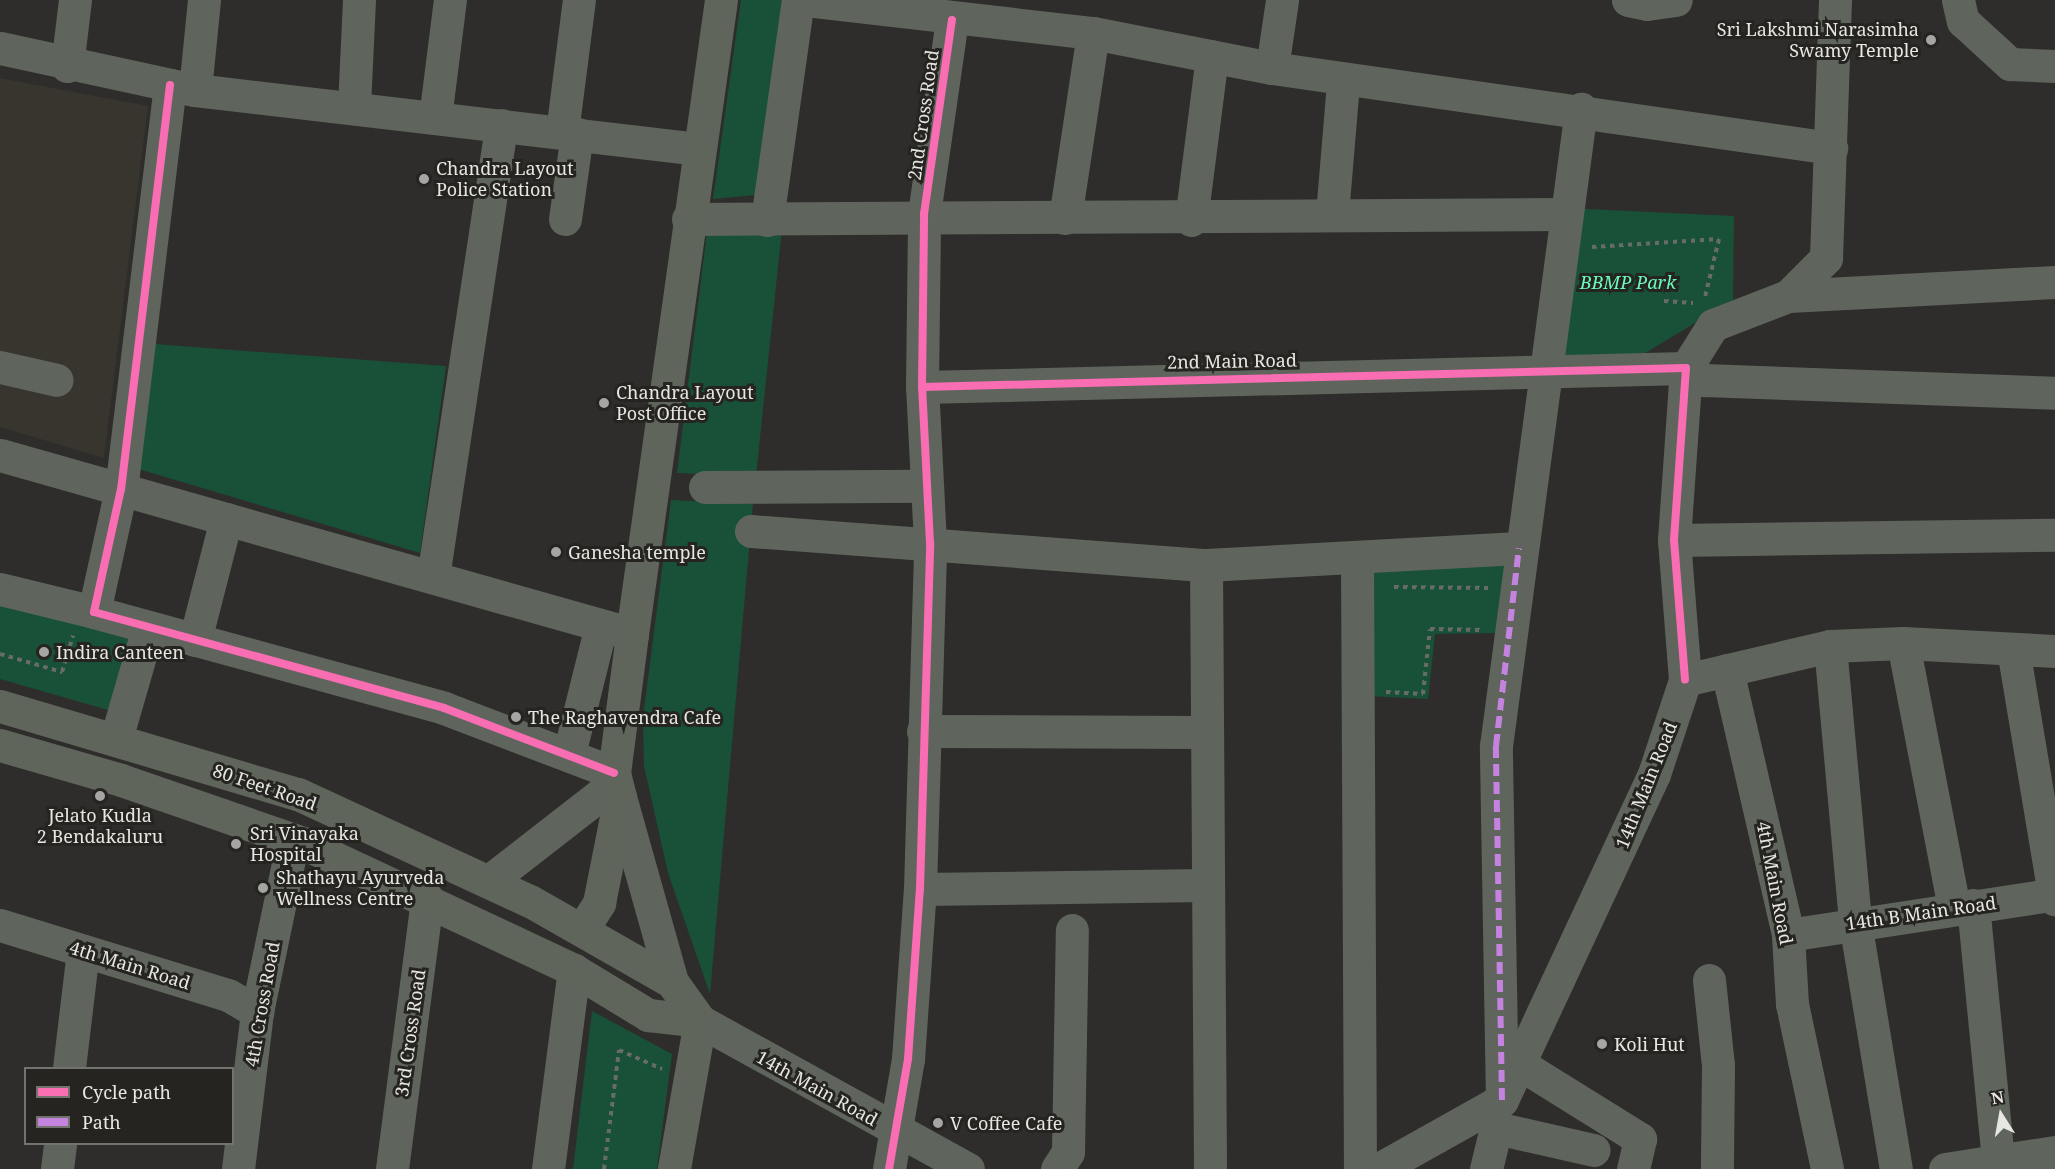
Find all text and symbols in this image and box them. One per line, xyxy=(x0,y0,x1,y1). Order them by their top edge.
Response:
place label: Sri Lakshmi Narasimha Swamy Temple xyxy=(1717,19,1919,62)
marker: Sri Lakshmi Narasimha Swamy Temple xyxy=(1924,33,1938,47)
street label: 2nd Cross Road xyxy=(903,48,943,182)
place label: Chandra Layout Police Station xyxy=(436,158,574,201)
marker: Chandra Layout Police Station xyxy=(417,172,431,186)
park label: BBMP Park xyxy=(1580,271,1676,293)
street label: 2nd Main Road xyxy=(1167,349,1297,373)
place label: Chandra Layout Post Office xyxy=(616,382,754,424)
marker: Chandra Layout Post Office xyxy=(597,396,611,410)
place label: Ganesha temple xyxy=(568,541,706,563)
marker: Ganesha temple xyxy=(549,545,563,559)
place label: Indira Canteen xyxy=(56,641,184,663)
marker: Indira Canteen xyxy=(37,645,51,659)
place label: The Raghavendra Cafe xyxy=(528,706,721,728)
marker: The Raghavendra Cafe xyxy=(509,710,523,724)
street label: 14th Main Road xyxy=(1611,718,1681,852)
street label: 80 Feet Road xyxy=(210,759,320,815)
marker: Jelato Kudla 2 Bendakaluru xyxy=(93,789,107,803)
place label: Jelato Kudla 2 Bendakaluru xyxy=(37,805,163,848)
street label: 4th Main Road xyxy=(1752,820,1798,946)
place label: Sri Vinayaka Hospital xyxy=(250,823,359,866)
marker: Sri Vinayaka Hospital xyxy=(227,835,245,853)
place label: Shathayu Ayurveda Wellness Centre xyxy=(276,867,444,910)
marker: Shathayu Ayurveda Wellness Centre xyxy=(254,879,272,897)
street label: 14th B Main Road xyxy=(1844,892,1998,934)
street label: 4th Main Road xyxy=(67,936,193,994)
street label: 4th Cross Road xyxy=(240,940,284,1068)
street label: 3rd Cross Road xyxy=(390,968,430,1098)
place label: Koli Hut xyxy=(1614,1033,1685,1055)
marker: Koli Hut xyxy=(1595,1037,1609,1051)
street label: 14th Main Road xyxy=(753,1046,881,1130)
legend xyxy=(24,1067,234,1145)
text: Cycle path xyxy=(82,1080,171,1104)
north arrow xyxy=(1971,1085,2031,1145)
text: N xyxy=(1989,1085,2006,1109)
text: Path xyxy=(82,1110,121,1134)
place label: V Coffee Cafe xyxy=(950,1112,1062,1134)
marker: V Coffee Cafe xyxy=(931,1116,945,1130)

